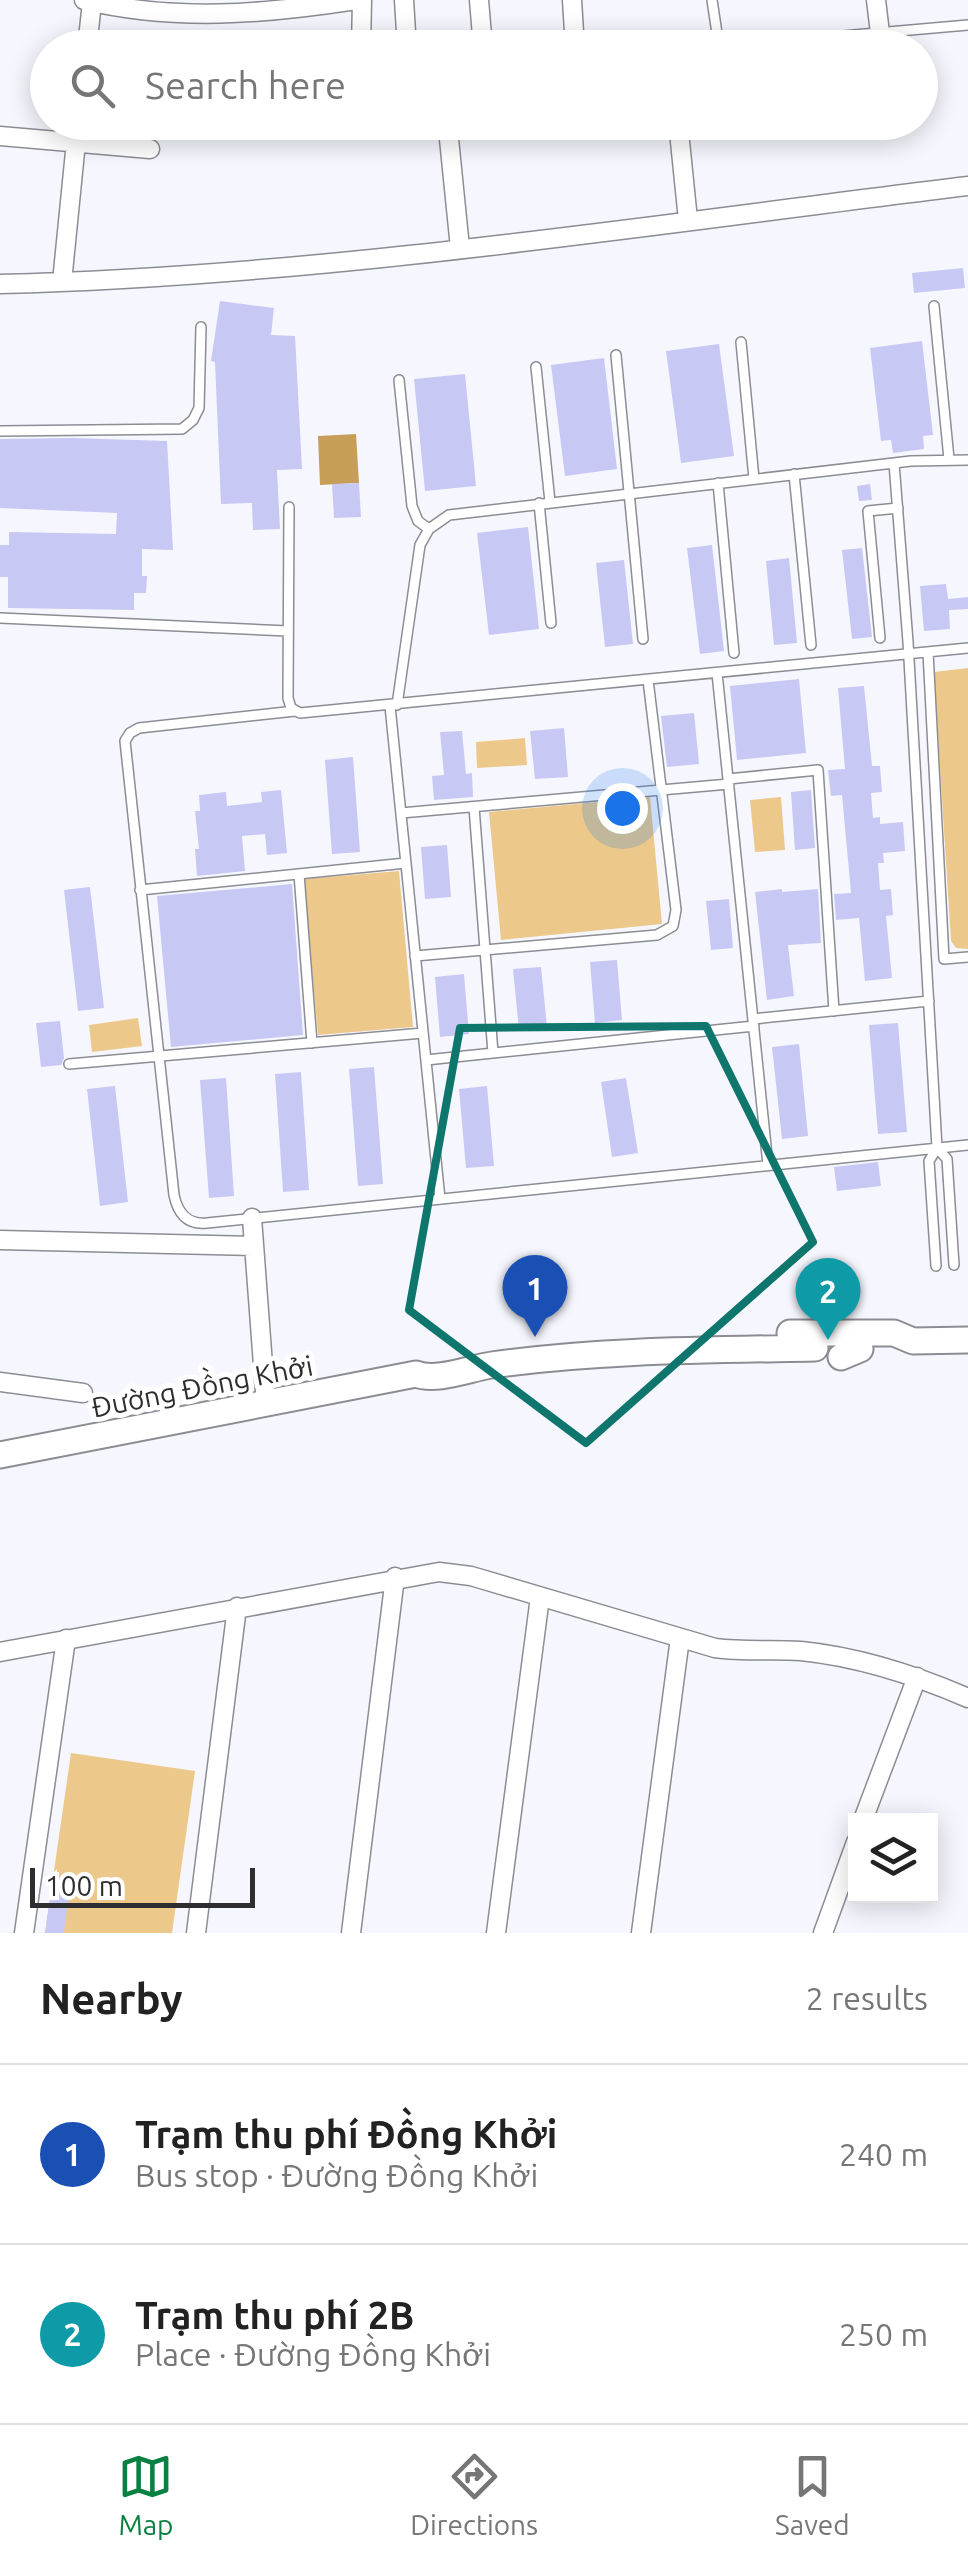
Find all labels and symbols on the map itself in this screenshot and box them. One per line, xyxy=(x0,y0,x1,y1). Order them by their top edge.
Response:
your location xyxy=(597,783,648,834)
pin: 1 xyxy=(502,1254,568,1337)
pin: 2 xyxy=(796,1258,860,1340)
street label: Đường Đồng Khởi xyxy=(88,1346,315,1423)
scale bar xyxy=(30,1863,255,1908)

